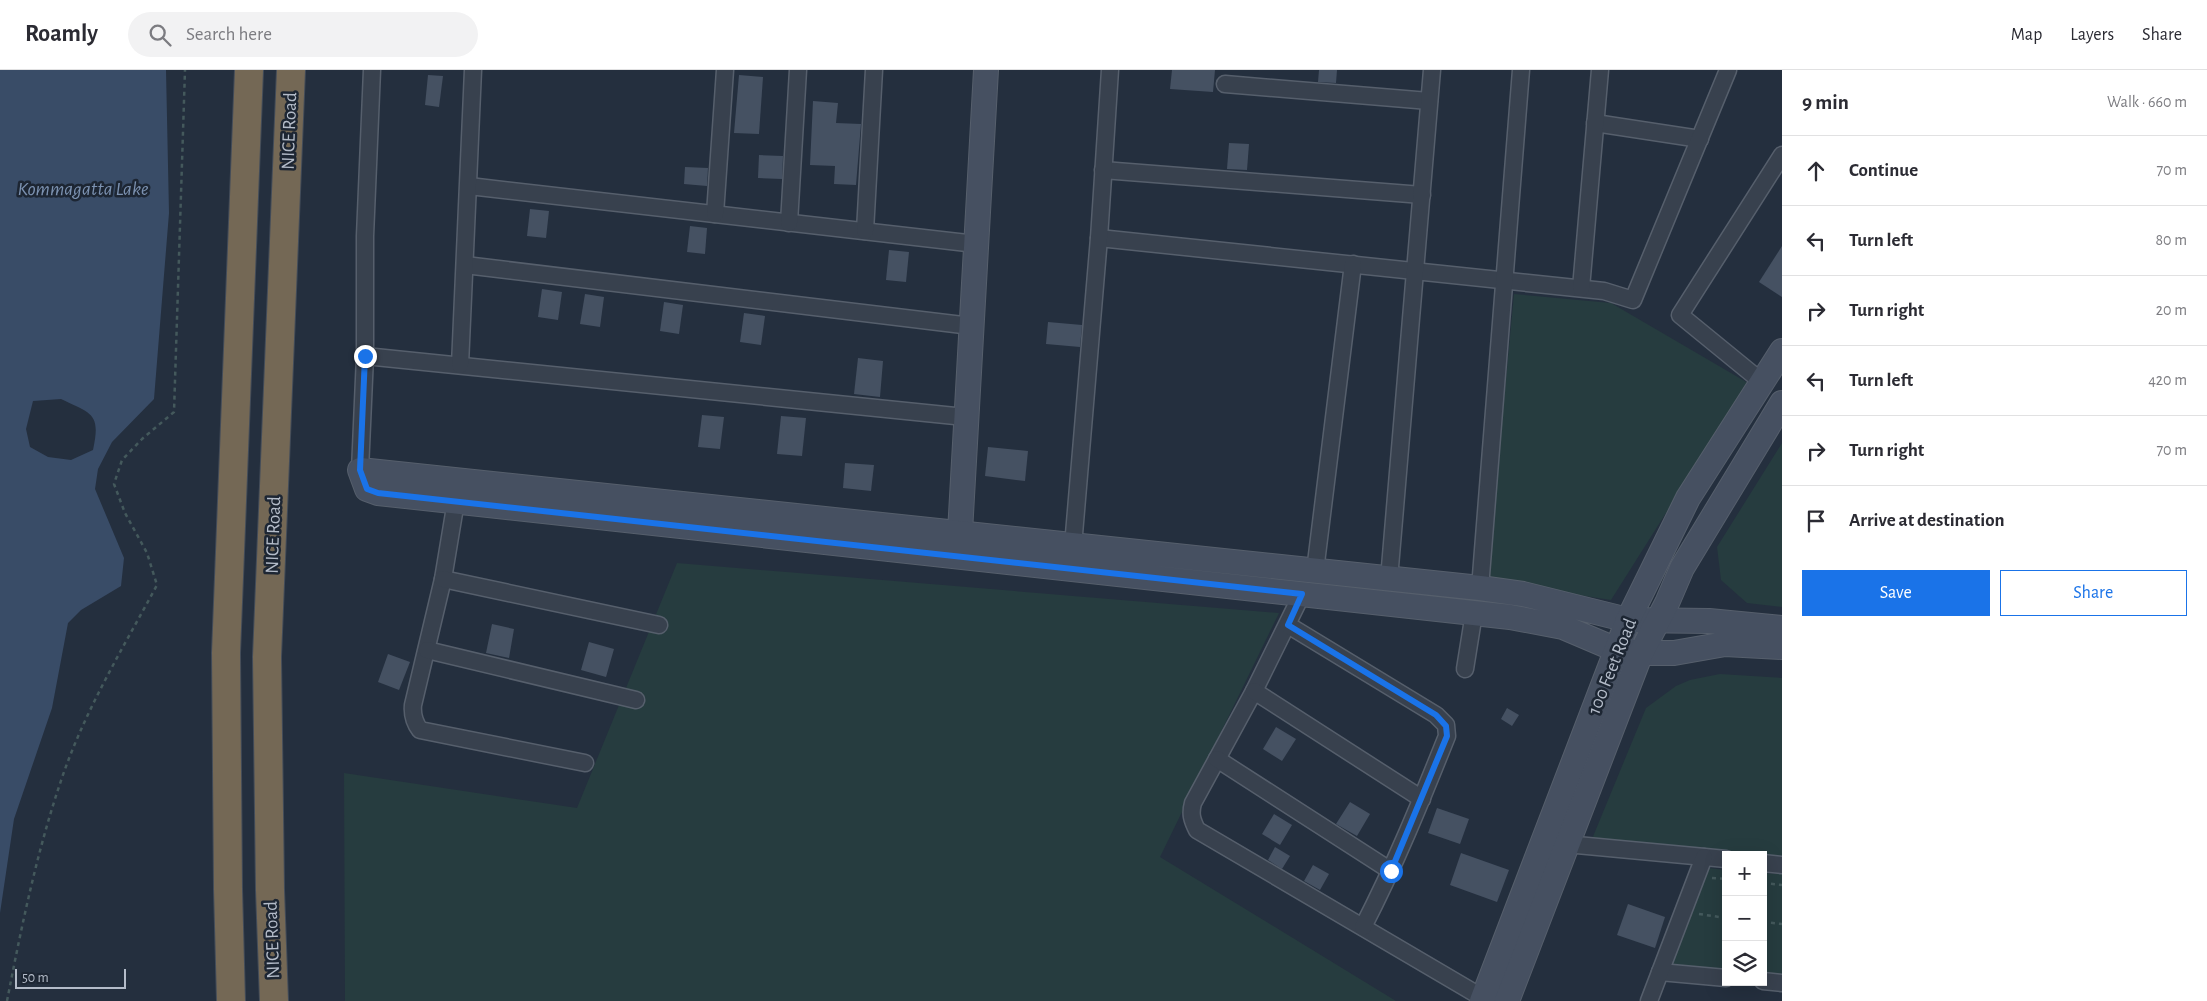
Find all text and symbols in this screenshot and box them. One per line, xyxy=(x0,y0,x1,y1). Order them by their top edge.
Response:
search box xyxy=(128,12,478,57)
icon: search xyxy=(146,21,174,49)
text: Roamly xyxy=(25,22,98,46)
text: Search here xyxy=(186,25,272,44)
text: Map xyxy=(2011,26,2042,44)
text: Layers xyxy=(2070,26,2114,44)
text: Share xyxy=(2142,26,2182,44)
street label: NICE Road xyxy=(279,92,300,170)
text: 9 min xyxy=(1802,92,1849,113)
text: Walk · 660 m xyxy=(2107,94,2187,110)
icon: ahead xyxy=(1802,157,1830,185)
text: Continue xyxy=(1849,161,1918,180)
text: 70 m xyxy=(2156,162,2187,178)
water label: Kommagatta Lake xyxy=(17,179,149,199)
icon: left xyxy=(1802,227,1830,255)
text: Turn left xyxy=(1849,231,1913,250)
text: 80 m xyxy=(2156,232,2187,248)
icon: right xyxy=(1802,297,1830,325)
text: Turn right xyxy=(1849,301,1924,320)
text: 20 m xyxy=(2156,302,2187,318)
route end xyxy=(354,345,377,368)
icon: left xyxy=(1802,367,1830,395)
text: Turn left xyxy=(1849,371,1913,390)
text: 420 m xyxy=(2148,372,2187,388)
icon: right xyxy=(1802,437,1830,465)
text: Turn right xyxy=(1849,441,1924,460)
text: 70 m xyxy=(2156,442,2187,458)
street label: NICE Road xyxy=(263,496,284,574)
icon: arrive xyxy=(1802,507,1830,535)
text: Arrive at destination xyxy=(1849,511,2005,530)
button: Save xyxy=(1802,570,1990,616)
button: Share xyxy=(2000,570,2187,616)
street label: 100 Feet Road xyxy=(1585,616,1640,717)
map controls xyxy=(1722,851,1767,986)
button: + xyxy=(1722,851,1767,896)
route start xyxy=(1380,860,1403,883)
button: − xyxy=(1722,896,1767,941)
street label: NICE Road xyxy=(262,901,283,979)
button: layers xyxy=(1722,941,1767,986)
scale bar xyxy=(15,966,126,989)
text: 50 m xyxy=(22,971,49,985)

